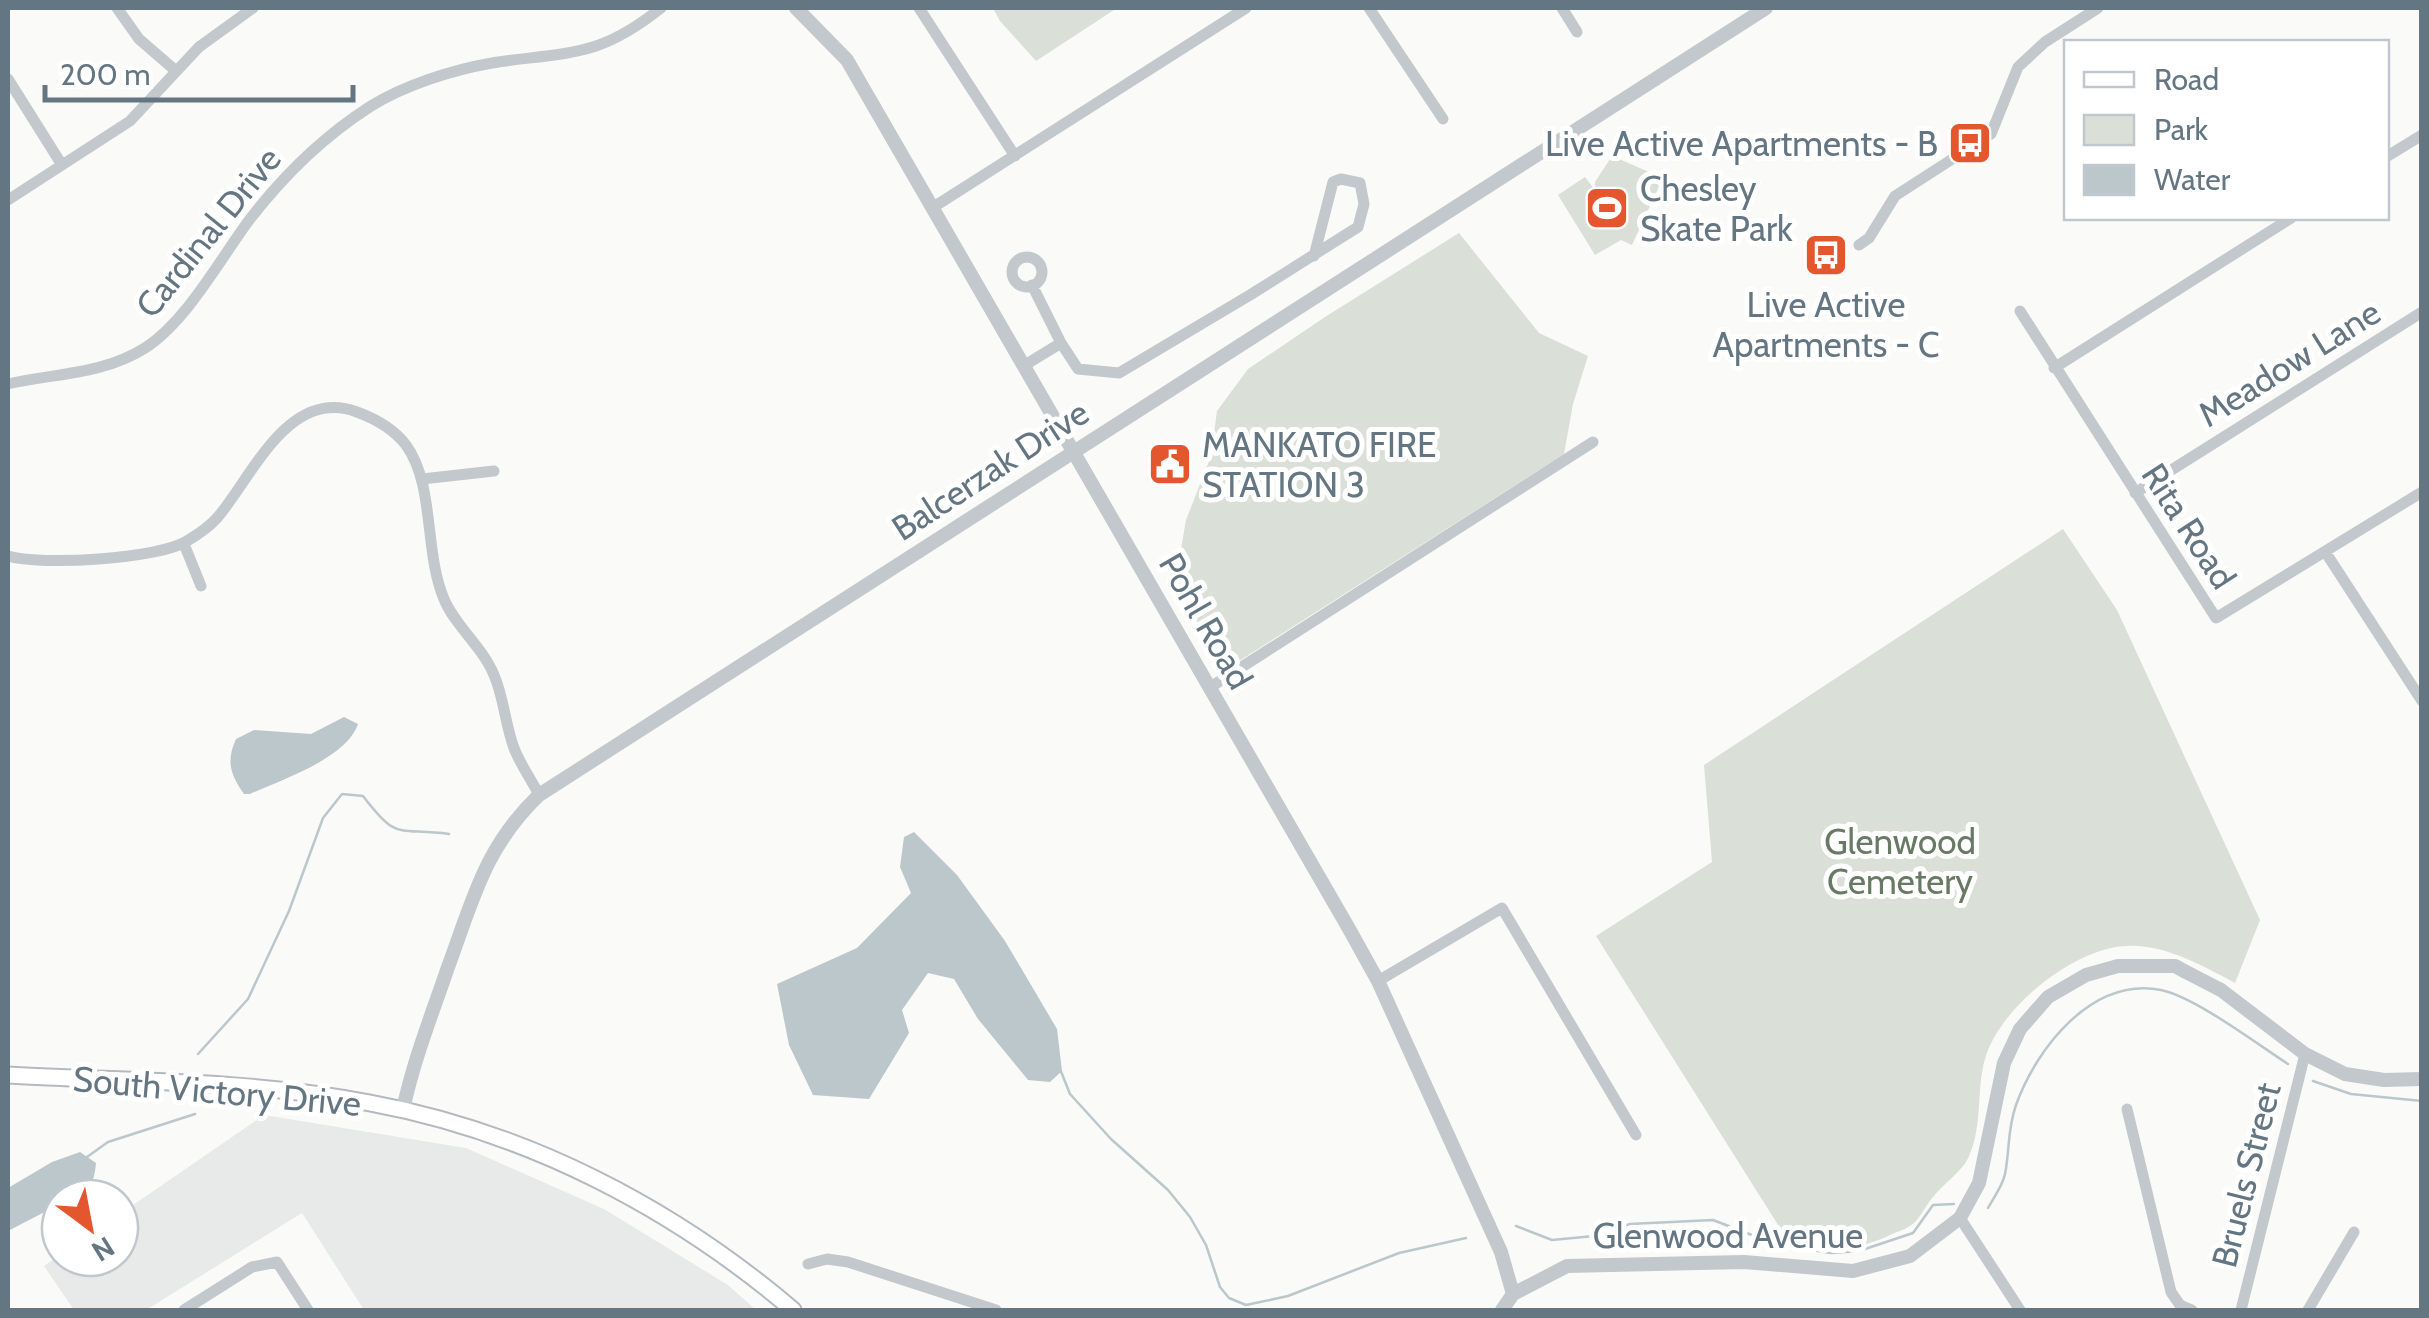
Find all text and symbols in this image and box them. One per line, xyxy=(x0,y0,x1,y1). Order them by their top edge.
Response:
scale bar xyxy=(45,40,352,102)
legend xyxy=(2064,40,2389,220)
text: 200 m xyxy=(60,56,151,93)
text: Road xyxy=(2154,61,2219,98)
text: Park xyxy=(2154,111,2209,148)
bus stop icon: Live Active Apartments - B xyxy=(1947,120,1993,166)
place label: Live Active Apartments - B xyxy=(1545,122,1938,165)
street label: Cardinal Drive xyxy=(126,138,290,326)
text: Water xyxy=(2154,161,2231,198)
place label: Chesley Skate Park xyxy=(1640,167,1793,250)
sports icon: Chesley Skate Park xyxy=(1584,185,1630,231)
bus stop icon: Live Active Apartments - C xyxy=(1803,232,1849,278)
place label: Live Active Apartments - C xyxy=(1712,283,1940,366)
street label: Meadow Lane xyxy=(2190,290,2388,436)
street label: Balcerzak Drive xyxy=(884,390,1096,550)
place label: MANKATO FIRE STATION 3 xyxy=(1202,423,1436,506)
public building icon: MANKATO FIRE STATION 3 xyxy=(1147,441,1193,487)
street label: Rita Road xyxy=(2133,455,2245,597)
street label: Pohl Road xyxy=(1150,545,1262,697)
park label: Glenwood Cemetery xyxy=(1824,820,1976,903)
street label: South Victory Drive xyxy=(71,1057,363,1125)
street label: Bruels Street xyxy=(2202,1078,2290,1272)
north arrow xyxy=(40,1178,140,1278)
street label: Glenwood Avenue xyxy=(1593,1214,1863,1257)
text: N xyxy=(86,1230,121,1269)

